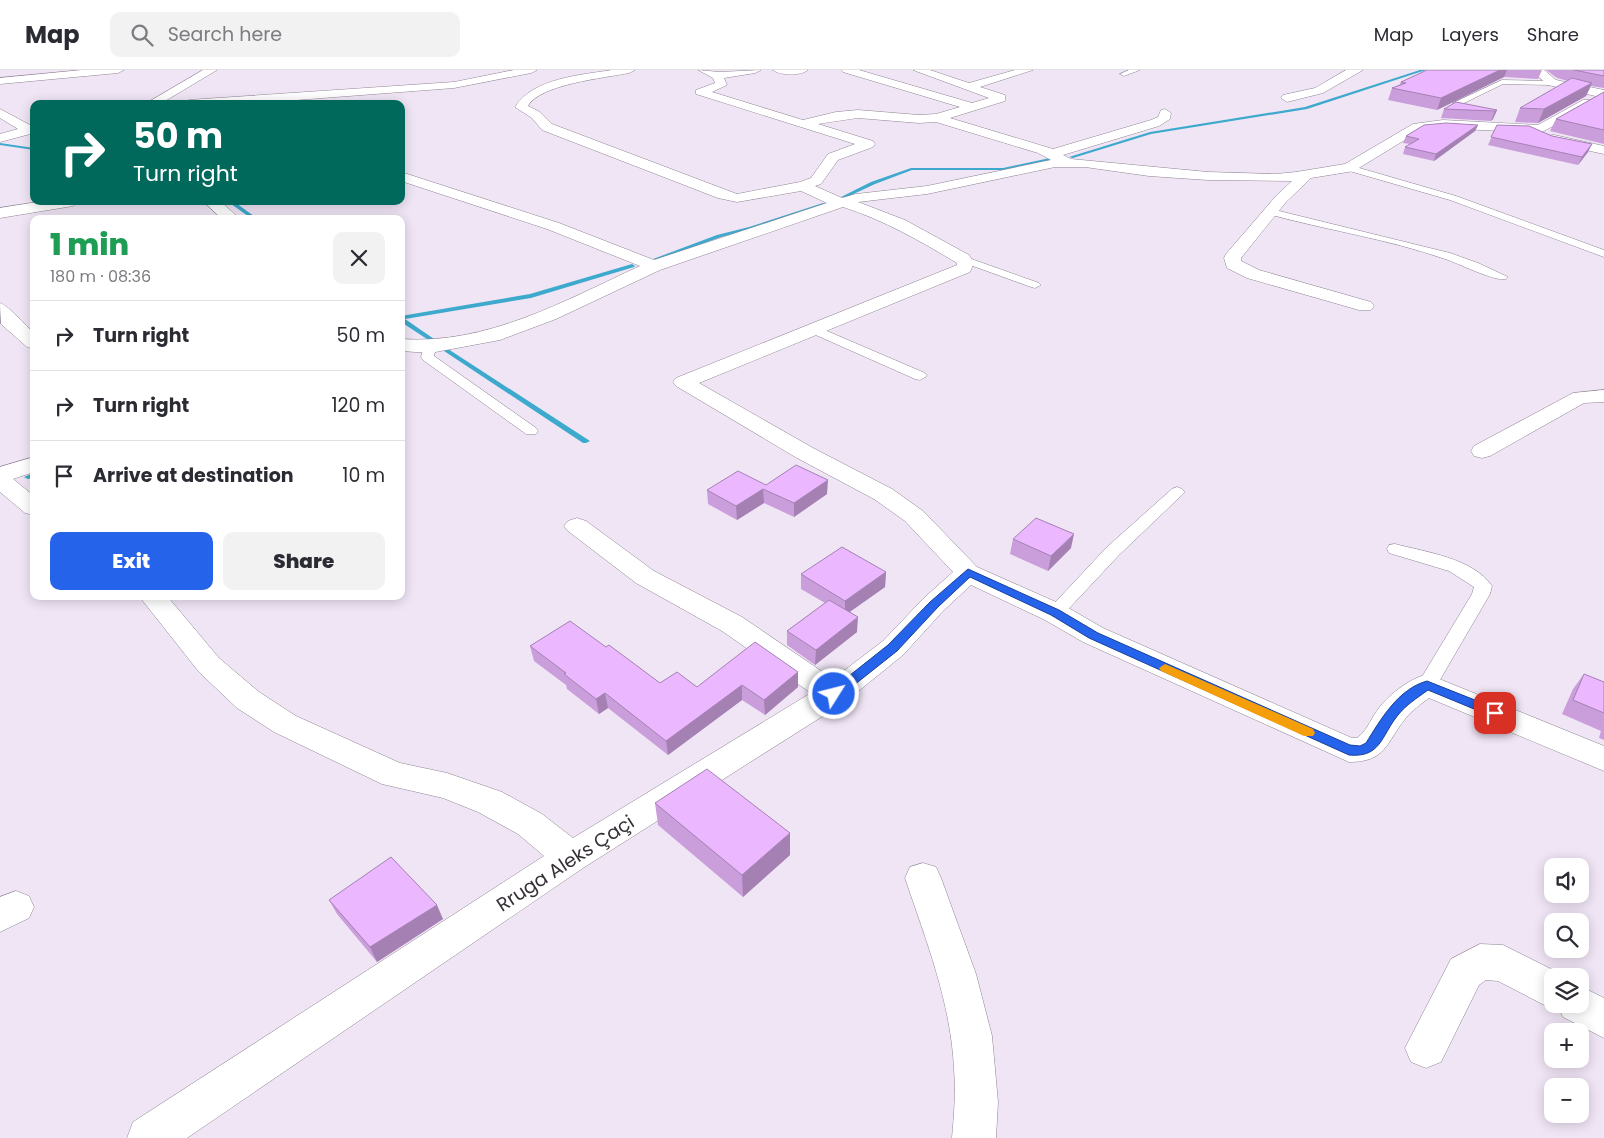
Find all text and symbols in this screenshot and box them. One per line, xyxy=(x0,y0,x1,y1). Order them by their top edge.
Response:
search box xyxy=(110,12,460,57)
text: Map xyxy=(25,18,80,51)
icon: search xyxy=(128,21,156,49)
text: Search here xyxy=(168,21,282,48)
text: Map xyxy=(1374,22,1414,47)
text: Layers xyxy=(1442,22,1499,47)
text: Share xyxy=(1527,22,1579,47)
text: 50 m xyxy=(133,111,223,160)
icon: right xyxy=(50,120,115,185)
text: Turn right xyxy=(133,158,238,189)
text: 1 min xyxy=(50,223,129,266)
button: close xyxy=(333,232,385,284)
text: 180 m · 08:36 xyxy=(50,265,151,288)
icon: right xyxy=(50,322,78,350)
text: Turn right xyxy=(93,322,189,349)
text: 50 m xyxy=(336,322,385,349)
icon: right xyxy=(50,392,78,420)
text: Turn right xyxy=(93,392,189,419)
text: 120 m xyxy=(331,392,385,419)
icon: arrive xyxy=(50,462,78,490)
text: Arrive at destination xyxy=(93,462,294,489)
text: 10 m xyxy=(342,462,385,489)
button: Exit xyxy=(50,532,213,590)
button: Share xyxy=(223,532,385,590)
position arrow xyxy=(807,667,859,719)
pin xyxy=(1474,692,1516,734)
icon: arrive xyxy=(1481,699,1509,727)
street label: Rruga Aleks Çaçi xyxy=(491,809,639,918)
map controls xyxy=(1544,858,1589,1123)
button: sound xyxy=(1544,858,1589,903)
button: search xyxy=(1544,913,1589,958)
button: layers xyxy=(1544,968,1589,1013)
button: + xyxy=(1544,1023,1589,1068)
button: − xyxy=(1544,1078,1589,1123)

